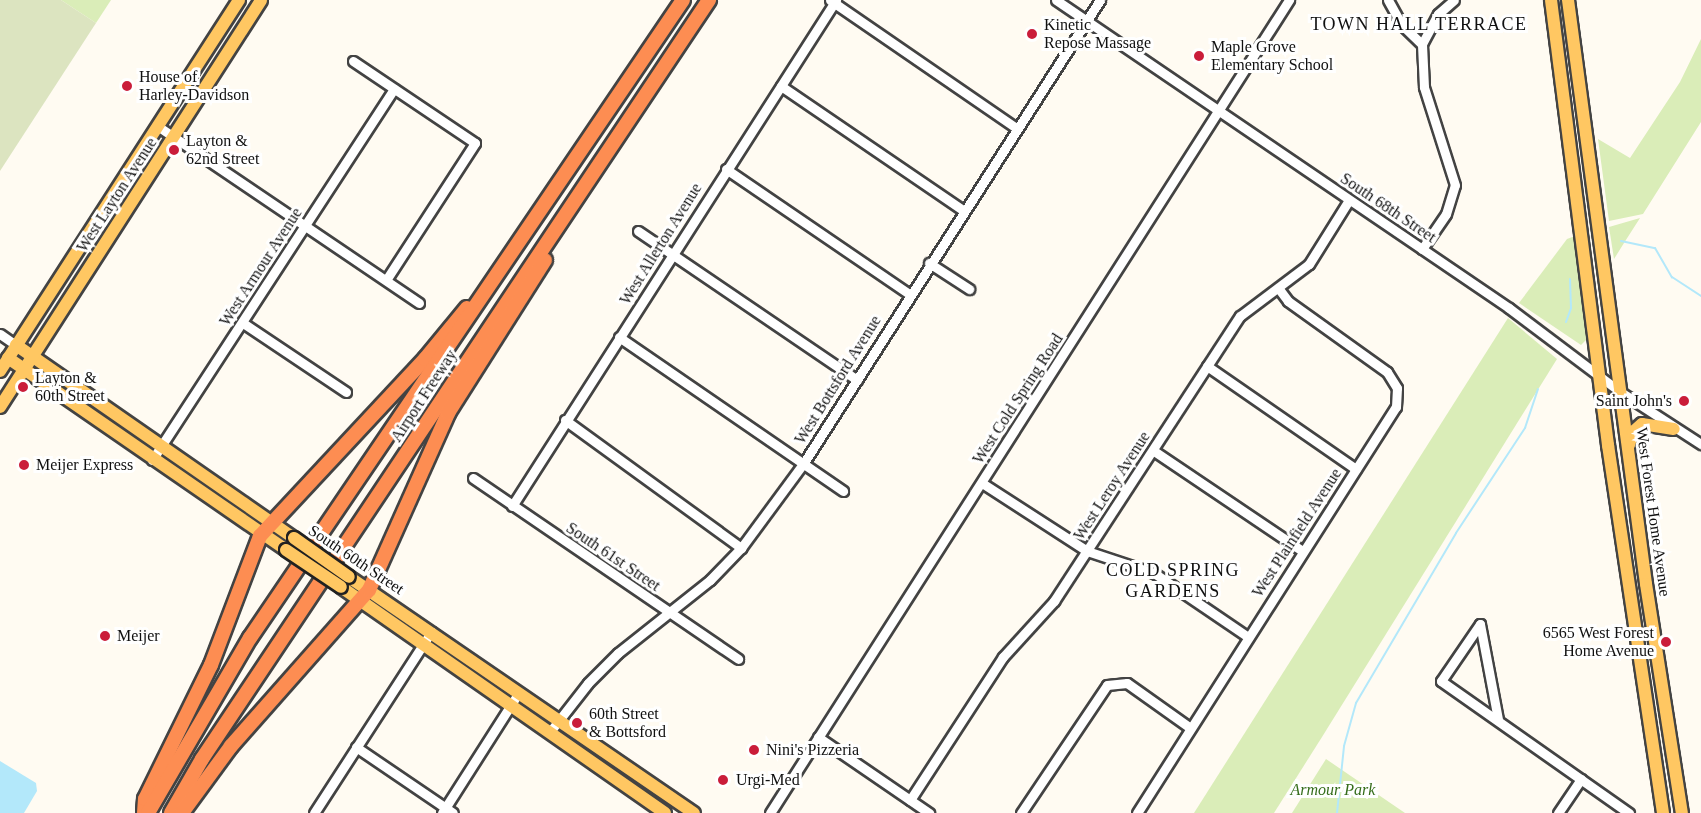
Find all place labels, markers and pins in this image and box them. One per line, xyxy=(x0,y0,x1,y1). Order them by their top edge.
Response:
place label: Kinetic Repose Massage xyxy=(1044,15,1151,53)
marker: Kinetic Repose Massage xyxy=(1025,27,1039,41)
place label: Maple Grove Elementary School xyxy=(1211,37,1333,75)
marker: Maple Grove Elementary School xyxy=(1192,49,1206,63)
place label: House of Harley-Davidson xyxy=(139,67,249,105)
marker: House of Harley-Davidson xyxy=(120,79,134,93)
place label: Layton & 62nd Street xyxy=(186,131,259,169)
marker: Layton & 62nd Street xyxy=(167,143,181,157)
place label: Layton & 60th Street xyxy=(35,368,105,406)
marker: Layton & 60th Street xyxy=(16,380,30,394)
place label: Saint John's xyxy=(1596,391,1672,411)
marker: Saint John's xyxy=(1677,394,1691,408)
place label: Meijer Express xyxy=(36,455,133,475)
marker: Meijer Express xyxy=(17,458,31,472)
place label: 6565 West Forest Home Avenue xyxy=(1542,623,1654,661)
place label: Meijer xyxy=(117,626,160,646)
marker: Meijer xyxy=(98,629,112,643)
marker: 6565 West Forest Home Avenue xyxy=(1659,635,1673,649)
place label: 60th Street & Bottsford xyxy=(589,704,666,742)
marker: 60th Street & Bottsford xyxy=(570,716,584,730)
place label: Nini's Pizzeria xyxy=(766,740,859,760)
marker: Nini's Pizzeria xyxy=(747,743,761,757)
place label: Urgi-Med xyxy=(736,770,800,790)
marker: Urgi-Med xyxy=(714,771,732,789)

